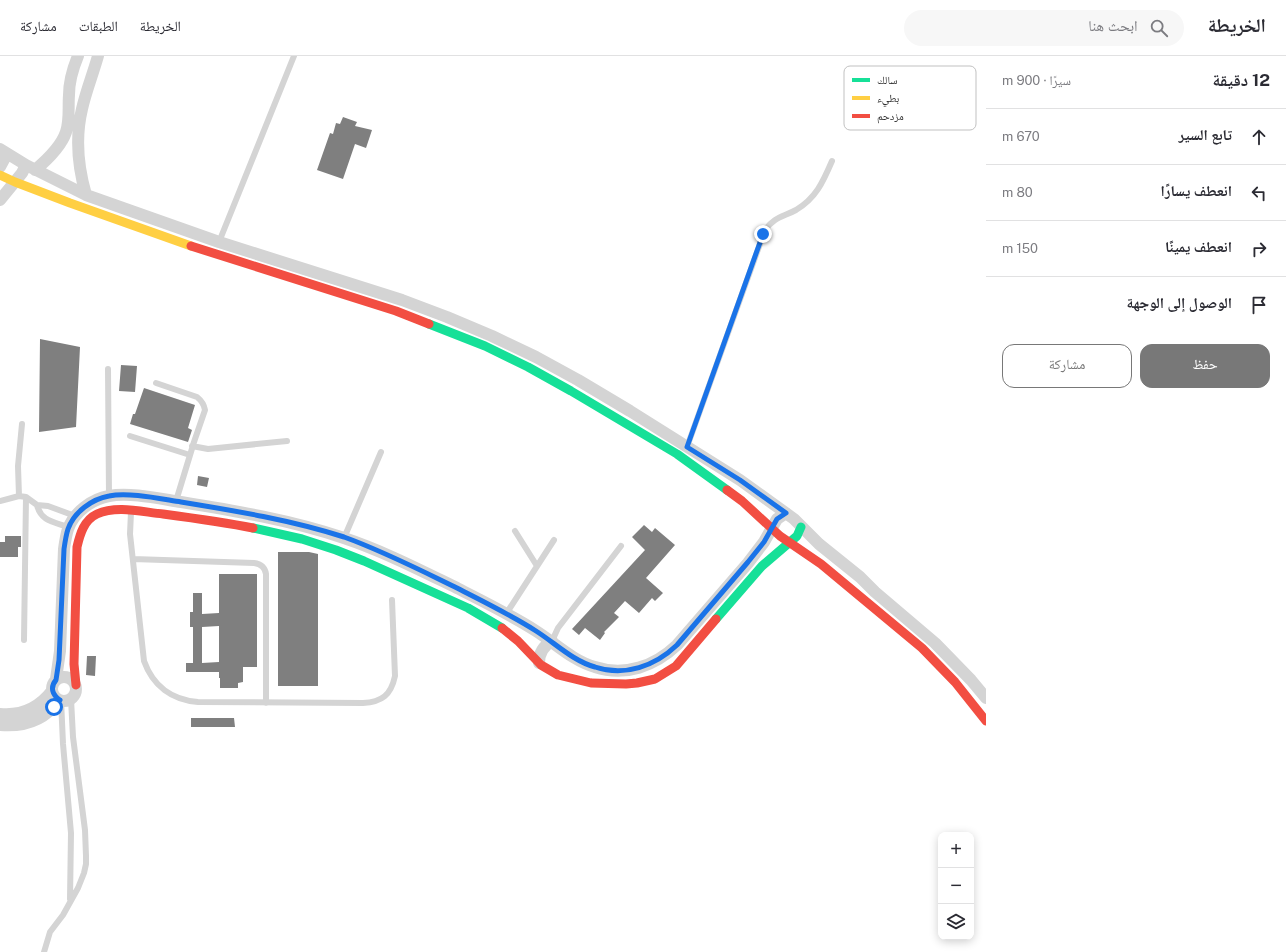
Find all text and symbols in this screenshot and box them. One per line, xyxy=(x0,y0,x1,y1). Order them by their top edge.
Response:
search box xyxy=(904,10,1184,46)
text: الخريطة xyxy=(1208,14,1266,36)
text: ابحث هنا xyxy=(1088,17,1138,34)
icon: search xyxy=(1148,17,1170,39)
text: مشاركة xyxy=(20,18,57,34)
text: الطبقات xyxy=(79,18,118,34)
text: الخريطة xyxy=(140,18,181,34)
legend xyxy=(844,66,976,130)
text: 12 دقيقة xyxy=(1212,70,1270,90)
text: سيرًا · 900 m xyxy=(1002,73,1071,88)
text: سالك xyxy=(877,74,897,86)
text: بطيء xyxy=(877,92,899,107)
text: مزدحم xyxy=(877,110,904,124)
text: تابع السير xyxy=(1179,126,1232,143)
icon: ahead xyxy=(1248,126,1270,148)
text: 670 m xyxy=(1002,129,1040,144)
text: انعطف يسارًا xyxy=(1161,182,1232,199)
icon: left xyxy=(1248,182,1270,204)
text: 80 m xyxy=(1002,185,1033,200)
route end xyxy=(754,225,772,243)
text: انعطف يمينًا xyxy=(1165,238,1232,255)
icon: right xyxy=(1248,238,1270,260)
text: 150 m xyxy=(1002,241,1038,256)
text: الوصول إلى الوجهة xyxy=(1127,294,1232,311)
icon: arrive xyxy=(1248,294,1270,316)
button: مشاركة xyxy=(1002,344,1132,388)
button: حفظ xyxy=(1140,344,1270,388)
route start xyxy=(45,698,63,716)
map controls xyxy=(938,832,974,940)
button: + xyxy=(938,832,974,868)
button: − xyxy=(938,868,974,904)
button: layers xyxy=(938,904,974,940)

